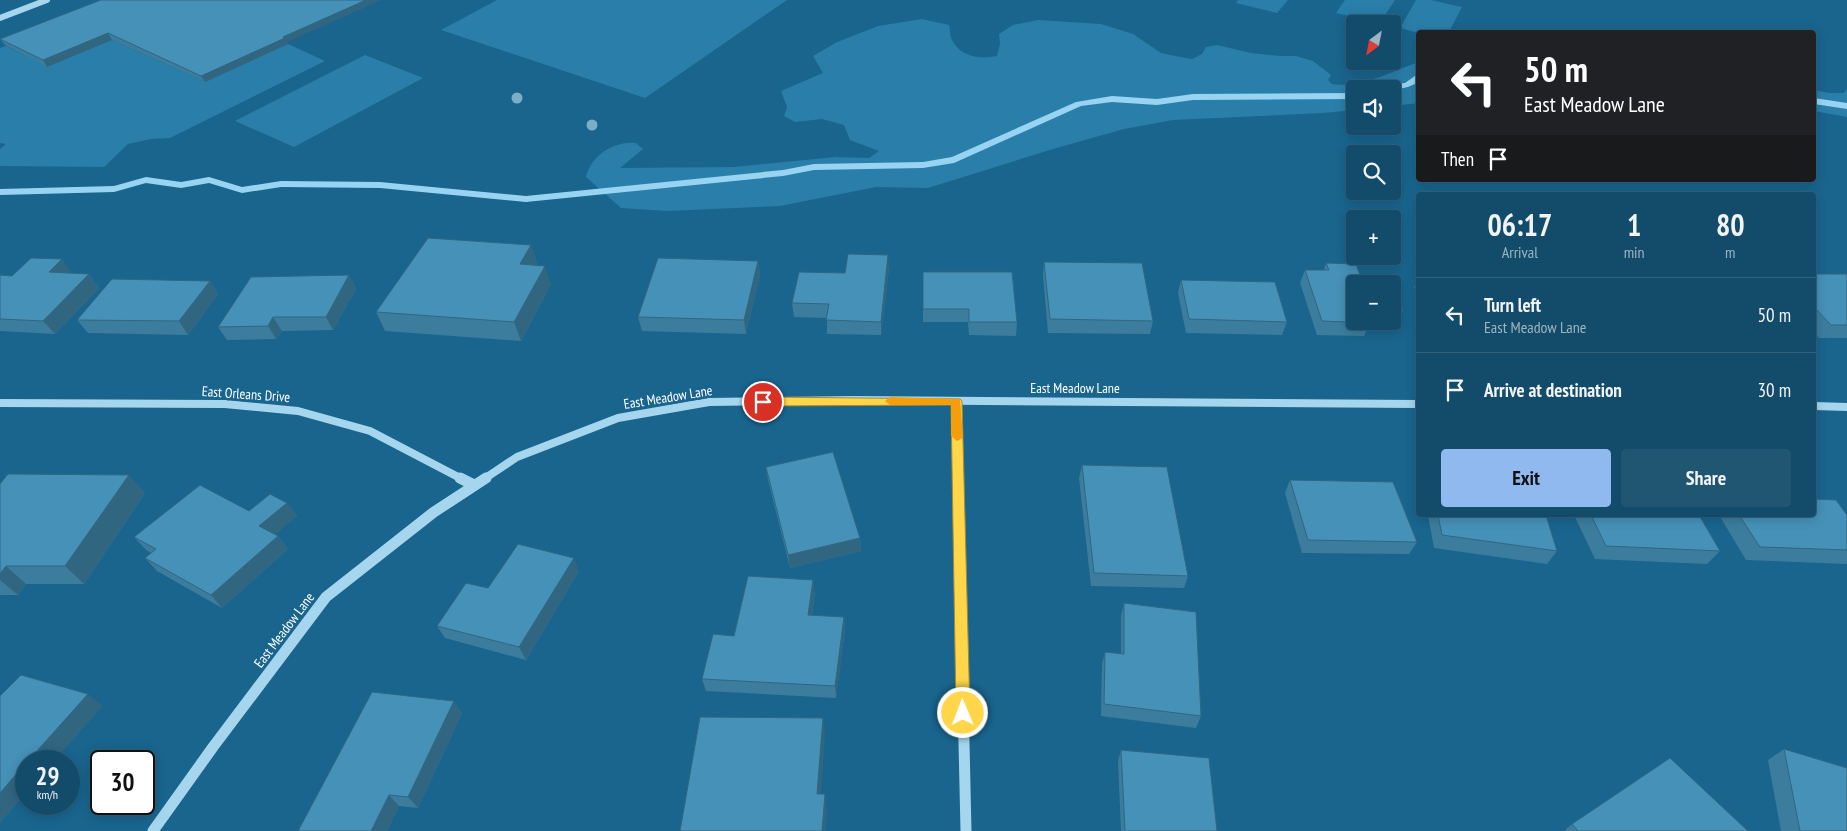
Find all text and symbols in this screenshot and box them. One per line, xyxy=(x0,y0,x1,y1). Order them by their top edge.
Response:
north arrow xyxy=(1346,15,1401,70)
map controls xyxy=(1346,15,1401,330)
text: 50 m xyxy=(1524,46,1588,92)
icon: left xyxy=(1441,50,1506,115)
button: sound xyxy=(1346,80,1401,135)
text: East Meadow Lane xyxy=(1524,90,1665,118)
button: search xyxy=(1346,145,1401,200)
icon: arrive xyxy=(1484,145,1512,173)
text: Then xyxy=(1441,147,1474,171)
text: 06:17 xyxy=(1487,205,1552,244)
text: 1 xyxy=(1627,205,1641,244)
text: 80 xyxy=(1716,205,1745,244)
button: + xyxy=(1346,210,1401,265)
text: Arrival xyxy=(1502,242,1538,262)
text: min xyxy=(1624,242,1645,262)
text: m xyxy=(1725,242,1735,262)
button: − xyxy=(1346,275,1401,330)
text: Turn left xyxy=(1484,293,1541,317)
icon: left xyxy=(1441,301,1469,329)
text: 50 m xyxy=(1758,303,1791,327)
text: East Meadow Lane xyxy=(1484,317,1586,337)
icon: arrive xyxy=(1441,376,1469,404)
text: Arrive at destination xyxy=(1484,378,1622,402)
text: 30 m xyxy=(1758,378,1791,402)
street label: East Meadow Lane xyxy=(1030,379,1120,397)
street label: East Meadow Lane xyxy=(622,381,714,413)
pin xyxy=(742,381,784,423)
street label: East Orleans Drive xyxy=(201,382,291,406)
icon: arrive xyxy=(749,388,777,416)
button: Exit xyxy=(1441,449,1611,507)
button: Share xyxy=(1621,449,1791,507)
street label: East Meadow Lane xyxy=(250,589,318,671)
position arrow xyxy=(936,686,988,738)
speed limit sign: 30 xyxy=(90,750,155,815)
text: 29 xyxy=(36,760,59,792)
text: km/h xyxy=(37,787,58,802)

